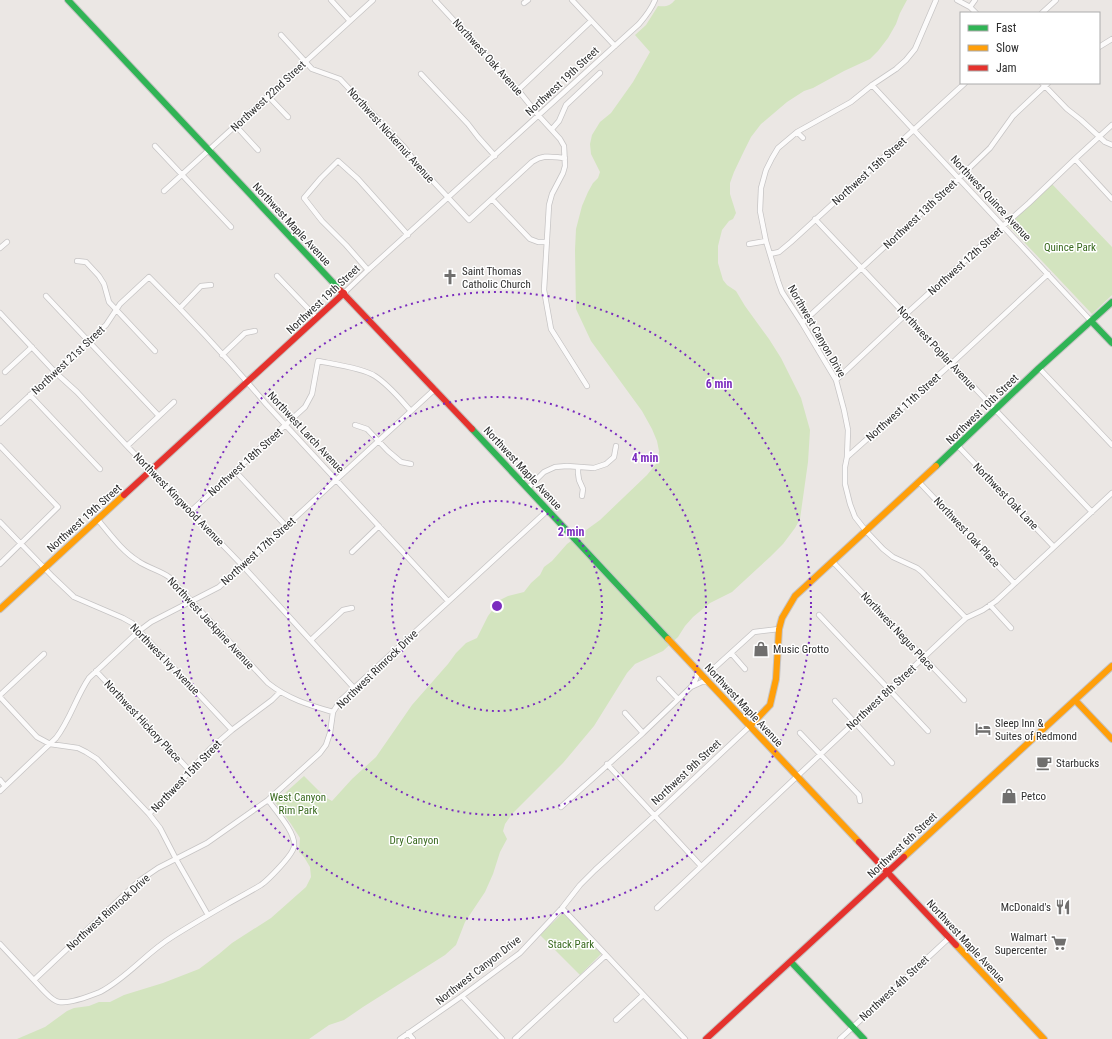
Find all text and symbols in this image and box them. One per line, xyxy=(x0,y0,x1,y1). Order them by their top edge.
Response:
legend xyxy=(960,12,1100,84)
street label: Northwest Oak Avenue xyxy=(450,16,525,98)
text: Fast xyxy=(996,21,1017,35)
text: Slow xyxy=(996,41,1019,55)
street label: Northwest 19th Street xyxy=(523,44,602,119)
street label: Northwest 22nd Street xyxy=(228,58,308,134)
text: Jam xyxy=(996,61,1017,75)
street label: Northwest Nickernut Avenue xyxy=(344,85,437,186)
street label: Northwest 15th Street xyxy=(830,135,909,208)
street label: Northwest Quince Avenue xyxy=(948,153,1034,244)
street label: Northwest 13th Street xyxy=(881,177,960,252)
street label: Northwest Maple Avenue xyxy=(250,180,333,268)
street label: Northwest 12th Street xyxy=(926,225,1005,298)
park label: Quince Park xyxy=(1044,241,1096,254)
street label: Northwest 19th Street xyxy=(284,262,363,337)
place label: Saint Thomas Catholic Church xyxy=(462,265,531,291)
church icon: Saint Thomas Catholic Church xyxy=(441,268,459,286)
street label: Northwest Canyon Drive xyxy=(785,283,848,380)
street label: Northwest Poplar Avenue xyxy=(894,304,979,393)
street label: Northwest 21st Street xyxy=(29,323,108,398)
street label: Northwest 11th Street xyxy=(864,371,943,444)
street label: Northwest 10th Street xyxy=(944,372,1021,447)
text: 6 min xyxy=(706,377,732,391)
street label: Northwest Larch Avenue xyxy=(265,389,347,476)
street label: Northwest Maple Avenue xyxy=(481,424,564,512)
street label: Northwest 18th Street xyxy=(206,426,285,499)
street label: Northwest Kingwood Avenue xyxy=(131,450,227,549)
text: 4 min xyxy=(632,451,658,465)
street label: Northwest Oak Lane xyxy=(970,460,1041,533)
street label: Northwest 19th Street xyxy=(45,482,124,555)
street label: Northwest Oak Place xyxy=(931,495,1002,570)
street label: Northwest 17th Street xyxy=(219,515,298,588)
text: 2 min xyxy=(558,525,584,539)
street label: Northwest Jackpine Avenue xyxy=(165,575,257,672)
street label: Northwest Negus Place xyxy=(858,590,937,673)
centre of rings xyxy=(490,599,504,613)
street label: Northwest Ivy Avenue xyxy=(127,621,202,698)
street label: Northwest Rimrock Drive xyxy=(334,627,421,711)
shop icon: Music Grotto xyxy=(752,640,770,658)
place label: Music Grotto xyxy=(773,643,829,656)
street label: Northwest Maple Avenue xyxy=(702,661,785,749)
street label: Northwest 8th Street xyxy=(844,662,919,733)
street label: Northwest Hickory Place xyxy=(101,678,184,765)
place label: Sleep Inn & Suites of Redmond xyxy=(995,717,1077,743)
hotel icon: Sleep Inn & Suites of Redmond xyxy=(974,720,992,738)
street label: Northwest 9th Street xyxy=(649,737,724,808)
street label: Northwest 15th Street xyxy=(149,738,224,815)
cafe icon: Starbucks xyxy=(1035,754,1053,772)
place label: Starbucks xyxy=(1056,757,1099,770)
shop icon: Petco xyxy=(1000,787,1018,805)
place label: Petco xyxy=(1021,790,1047,803)
park label: West Canyon Rim Park xyxy=(270,791,326,817)
street label: Northwest 6th Street xyxy=(865,810,940,881)
park label: Dry Canyon xyxy=(389,834,439,847)
street label: Northwest Rimrock Drive xyxy=(64,872,153,953)
street label: Northwest Maple Avenue xyxy=(924,897,1007,985)
restaurant icon: McDonald's xyxy=(1054,898,1072,916)
place label: McDonald's xyxy=(1001,901,1051,914)
place label: Walmart Supercenter xyxy=(995,931,1048,957)
street label: Northwest Canyon Drive xyxy=(433,933,523,1008)
supermarket icon: Walmart Supercenter xyxy=(1050,934,1068,952)
park label: Stack Park xyxy=(548,938,594,951)
street label: Northwest 4th Street xyxy=(857,953,932,1024)

